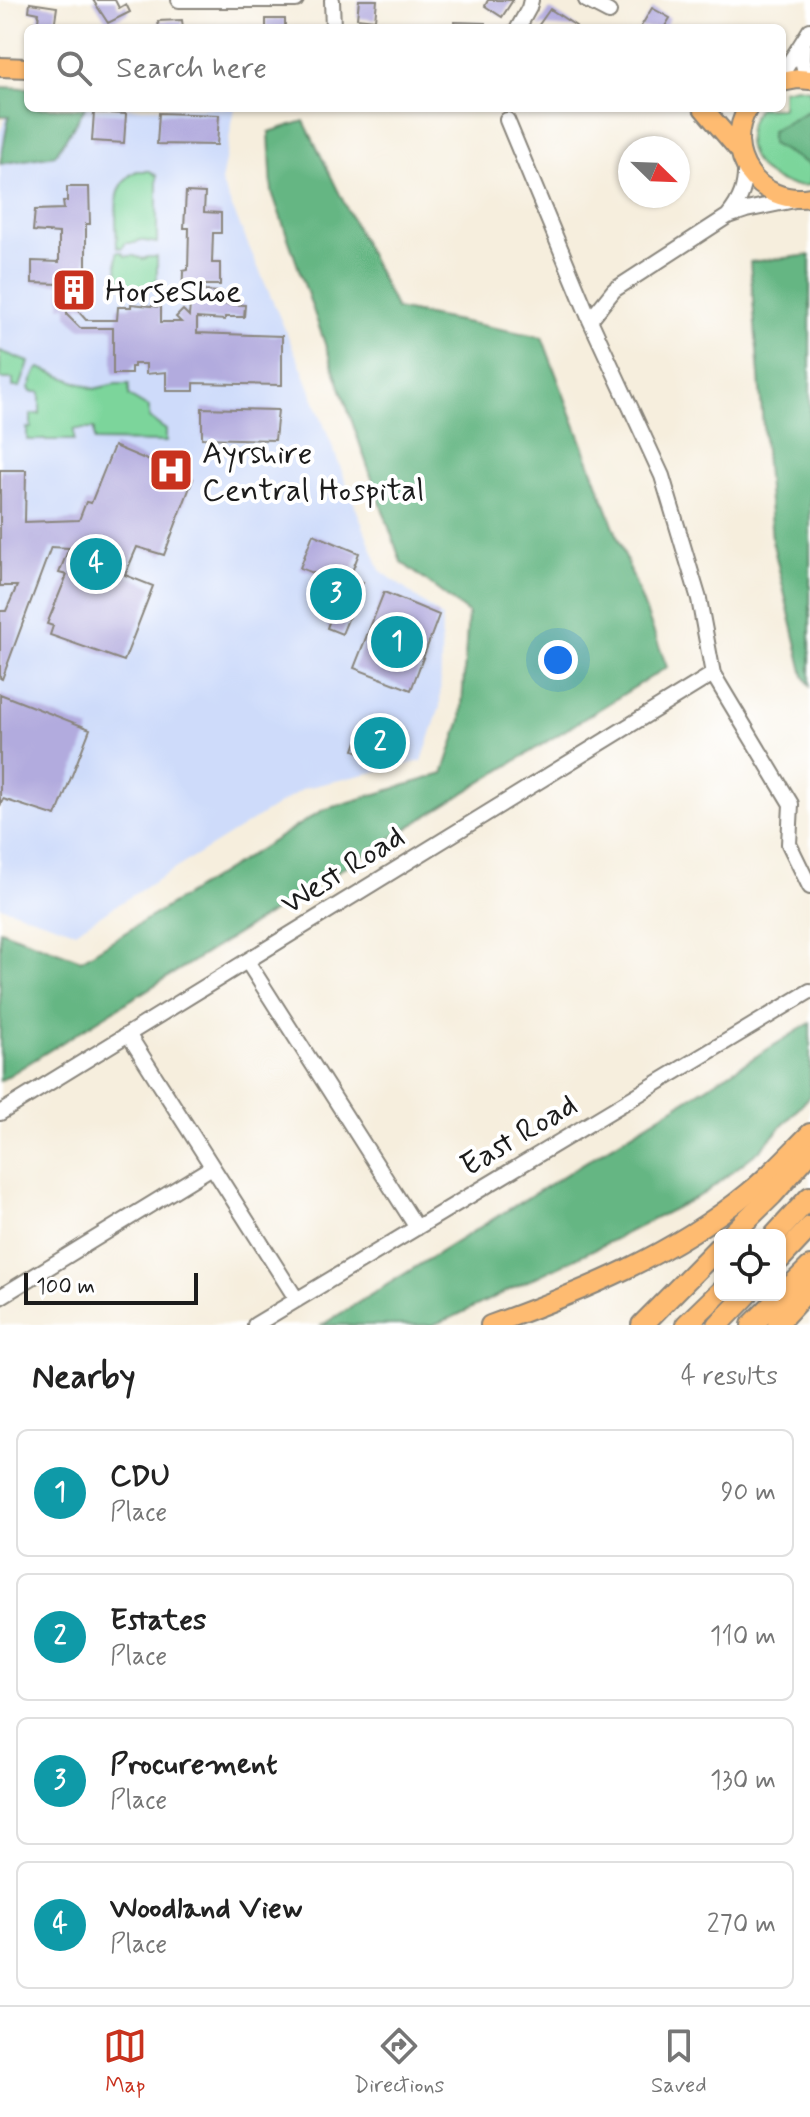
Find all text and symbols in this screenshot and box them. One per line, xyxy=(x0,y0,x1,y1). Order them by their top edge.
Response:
search box xyxy=(24,24,786,112)
icon: search xyxy=(52,46,96,90)
text: Search here xyxy=(116,49,267,88)
north arrow xyxy=(618,136,690,208)
building icon: HorseShoe xyxy=(50,266,98,314)
place label: HorseShoe xyxy=(105,271,241,313)
place label: Ayrshire Central Hospital xyxy=(202,433,425,512)
hospital icon: Ayrshire Central Hospital xyxy=(147,446,195,494)
pin: 4 xyxy=(70,534,122,594)
pin: 3 xyxy=(310,564,362,624)
pin: 1 xyxy=(371,612,423,672)
your location xyxy=(538,640,578,680)
pin: 2 xyxy=(354,713,406,773)
street label: West Road xyxy=(273,816,413,925)
street label: East Road xyxy=(453,1084,585,1187)
map controls xyxy=(714,1229,786,1301)
button: locate xyxy=(714,1229,786,1301)
scale bar xyxy=(24,1269,198,1305)
text: 100 m xyxy=(36,1273,95,1301)
text: Nearby xyxy=(32,1355,136,1400)
text: 4 results xyxy=(681,1360,778,1394)
text: CDU xyxy=(110,1457,170,1496)
text: 1 xyxy=(54,1476,66,1510)
text: 90 m xyxy=(721,1476,776,1510)
text: Place xyxy=(110,1496,167,1530)
text: Estates xyxy=(110,1601,206,1640)
text: 2 xyxy=(54,1620,66,1654)
text: 110 m xyxy=(710,1620,776,1654)
text: Place xyxy=(110,1640,167,1674)
text: Procurement xyxy=(110,1745,277,1784)
text: 3 xyxy=(54,1764,66,1798)
text: 130 m xyxy=(710,1764,776,1798)
text: Place xyxy=(110,1784,167,1818)
text: Woodland View xyxy=(110,1889,303,1928)
text: 4 xyxy=(52,1908,68,1942)
text: 270 m xyxy=(707,1908,776,1942)
text: Place xyxy=(110,1928,167,1962)
tab: Map xyxy=(103,2024,147,2100)
tab: Directions xyxy=(354,2024,444,2100)
tab: Saved xyxy=(651,2024,707,2100)

